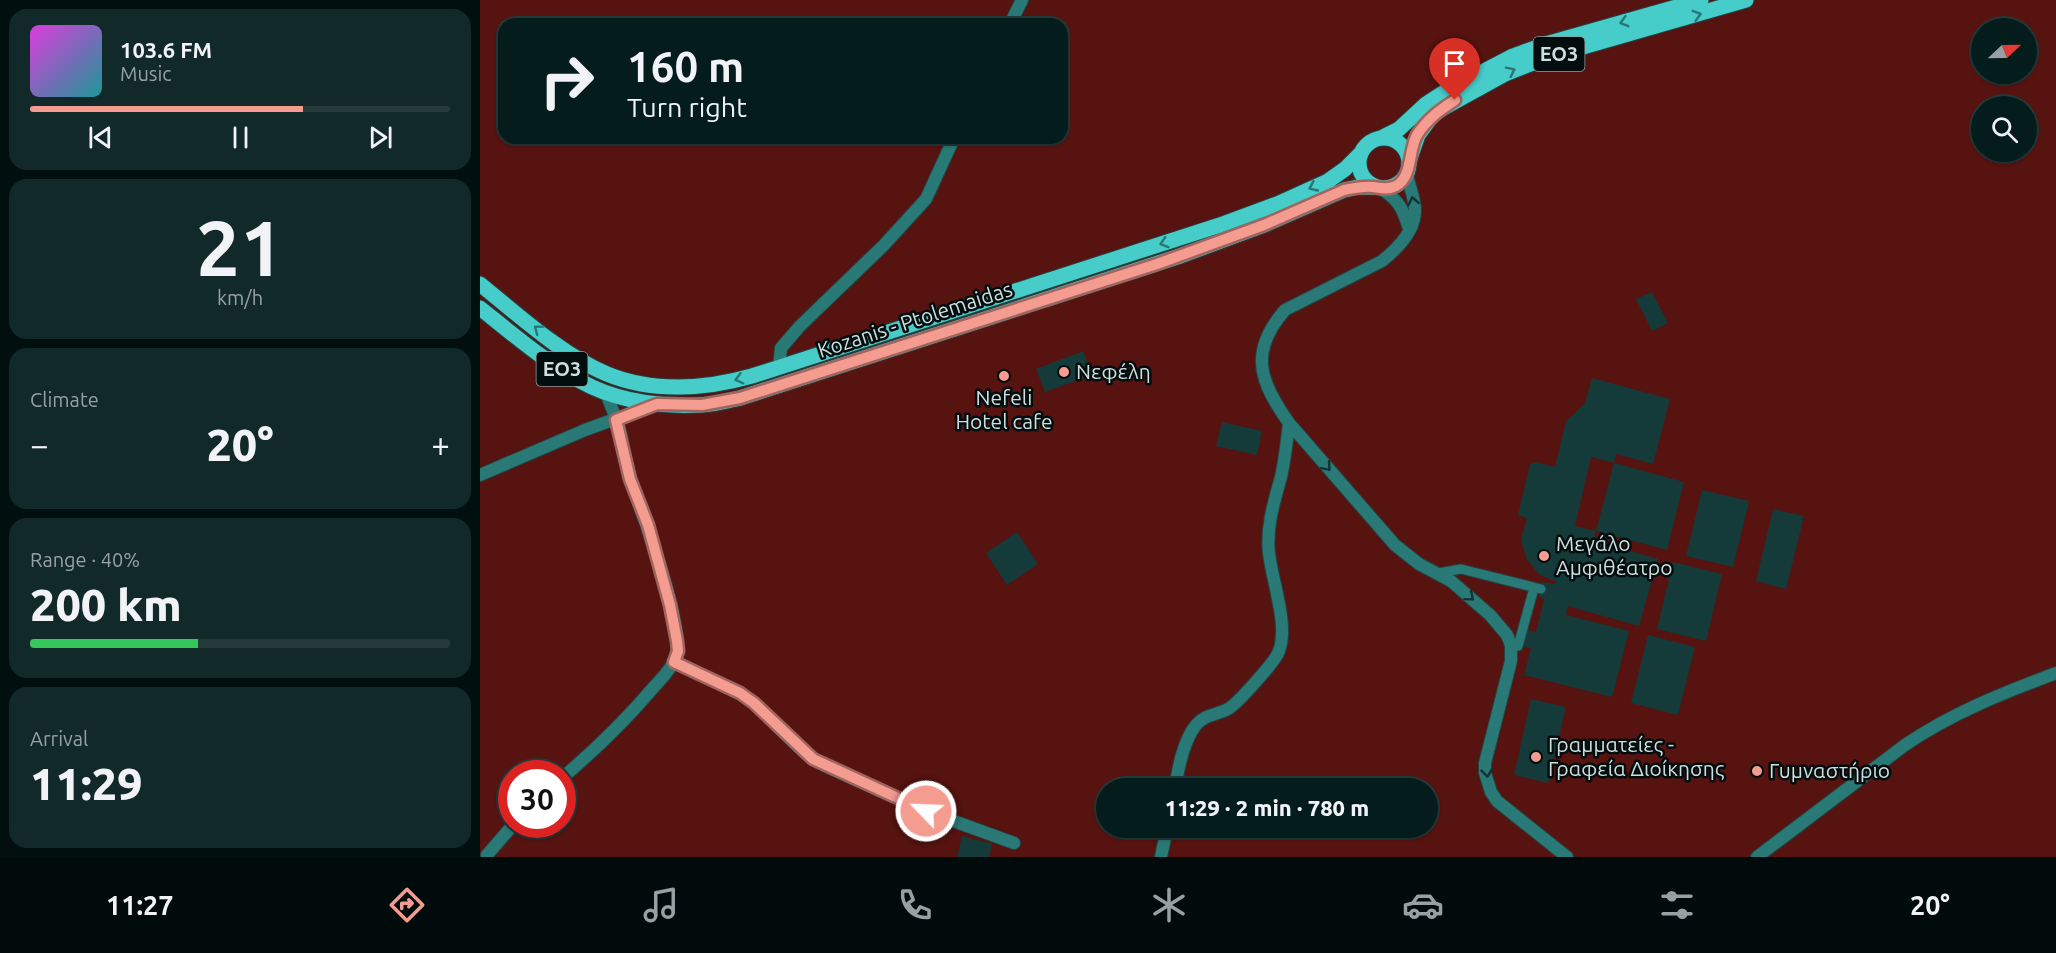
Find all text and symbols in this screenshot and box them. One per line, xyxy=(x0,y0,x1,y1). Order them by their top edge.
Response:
one-way arrow xyxy=(1691,10,1702,22)
one-way arrow xyxy=(1619,15,1630,27)
north arrow xyxy=(1971,18,2037,84)
map controls xyxy=(1971,18,2037,162)
text: 103.6 FM xyxy=(120,37,212,62)
road number: ΕΟ3 xyxy=(1534,37,1584,71)
pin xyxy=(1429,38,1480,100)
icon: right xyxy=(528,42,606,120)
text: 160 m xyxy=(627,43,744,90)
icon: arrive xyxy=(1438,47,1471,80)
text: Music xyxy=(120,62,172,85)
one-way arrow xyxy=(1504,67,1515,79)
text: Turn right xyxy=(627,92,747,122)
button: search xyxy=(1971,96,2037,162)
icon: previous xyxy=(84,121,117,154)
icon: pause xyxy=(224,121,257,154)
icon: next xyxy=(364,121,397,154)
one-way arrow xyxy=(1308,180,1319,192)
one-way arrow xyxy=(1407,197,1420,207)
text: 21 xyxy=(196,203,284,291)
one-way arrow xyxy=(1159,236,1170,248)
street label: Kozanis - Ptolemaidas xyxy=(814,276,1015,362)
text: km/h xyxy=(217,286,263,309)
one-way arrow xyxy=(534,326,545,337)
road number: ΕΟ3 xyxy=(536,352,587,386)
place label: Νεφέλη xyxy=(1076,359,1151,383)
marker: Νεφέλη xyxy=(1057,365,1071,379)
marker: Nefeli Hotel cafe xyxy=(997,369,1011,383)
one-way arrow xyxy=(734,372,744,385)
place label: Nefeli Hotel cafe xyxy=(955,385,1053,433)
text: Climate xyxy=(30,388,99,411)
text: 20° xyxy=(206,419,274,470)
text: − xyxy=(30,426,49,463)
text: + xyxy=(431,426,450,463)
one-way arrow xyxy=(1320,460,1331,471)
place label: Μεγάλο Αμφιθέατρο xyxy=(1556,531,1673,579)
text: Range · 40% xyxy=(30,548,140,571)
marker: Μεγάλο Αμφιθέατρο xyxy=(1537,549,1551,563)
text: 200 km xyxy=(30,579,182,630)
one-way arrow xyxy=(1463,590,1474,601)
text: Arrival xyxy=(30,727,88,750)
place label: Γραμματείες - Γραφεία Διοίκησης xyxy=(1548,732,1725,780)
marker: Γραμματείες - Γραφεία Διοίκησης xyxy=(1529,750,1543,764)
text: 11:29 xyxy=(30,758,143,809)
place label: Γυμναστήριο xyxy=(1769,758,1890,782)
speed limit sign: 30 xyxy=(498,760,576,838)
marker: Γυμναστήριο xyxy=(1750,764,1764,778)
one-way arrow xyxy=(1480,768,1492,777)
position arrow xyxy=(894,779,958,843)
text: 11:29 · 2 min · 780 m xyxy=(1165,795,1369,820)
icon: directions xyxy=(386,884,428,926)
icon: music xyxy=(640,884,682,926)
icon: phone xyxy=(894,884,936,926)
icon: climate xyxy=(1148,884,1190,926)
icon: car xyxy=(1402,884,1444,926)
icon: filters xyxy=(1656,884,1698,926)
text: 11:27 xyxy=(106,890,174,920)
text: 20° xyxy=(1910,890,1950,920)

